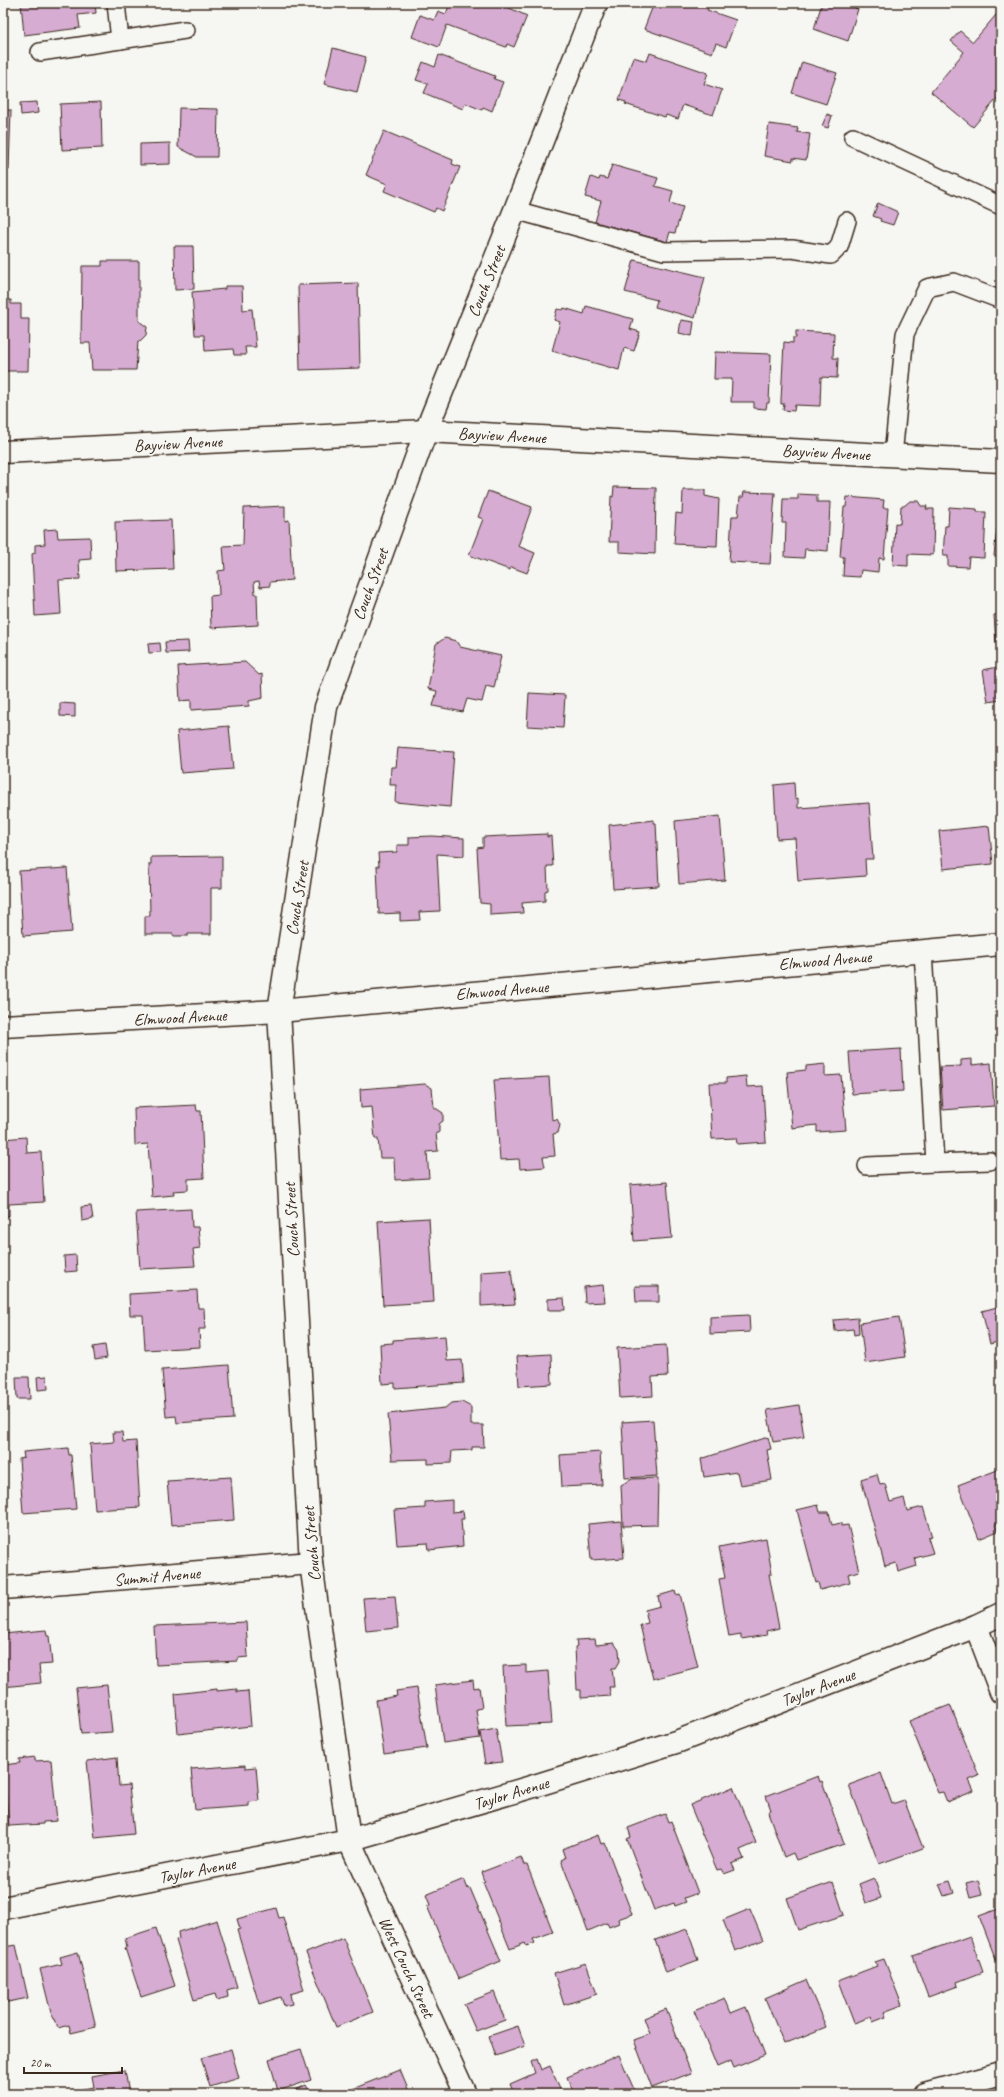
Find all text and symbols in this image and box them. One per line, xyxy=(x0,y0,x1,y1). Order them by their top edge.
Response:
street label: Couch Street xyxy=(463,240,511,320)
street label: Bayview Avenue xyxy=(457,423,548,448)
street label: Bayview Avenue xyxy=(134,431,224,456)
street label: Bayview Avenue xyxy=(781,440,872,465)
street label: Couch Street xyxy=(348,543,394,623)
street label: Couch Street xyxy=(281,857,314,937)
street label: Elmwood Avenue xyxy=(778,946,874,975)
street label: Elmwood Avenue xyxy=(455,976,551,1005)
street label: Elmwood Avenue xyxy=(133,1005,228,1030)
street label: Couch Street xyxy=(279,1180,304,1258)
street label: Couch Street xyxy=(298,1503,325,1582)
street label: Summit Avenue xyxy=(113,1562,202,1591)
street label: Taylor Avenue xyxy=(778,1663,859,1711)
street label: Taylor Avenue xyxy=(471,1772,553,1815)
street label: Taylor Avenue xyxy=(157,1853,238,1888)
street label: West Couch Street xyxy=(374,1914,440,2023)
scale bar xyxy=(24,2049,122,2075)
text: 20 m xyxy=(30,2055,52,2071)

